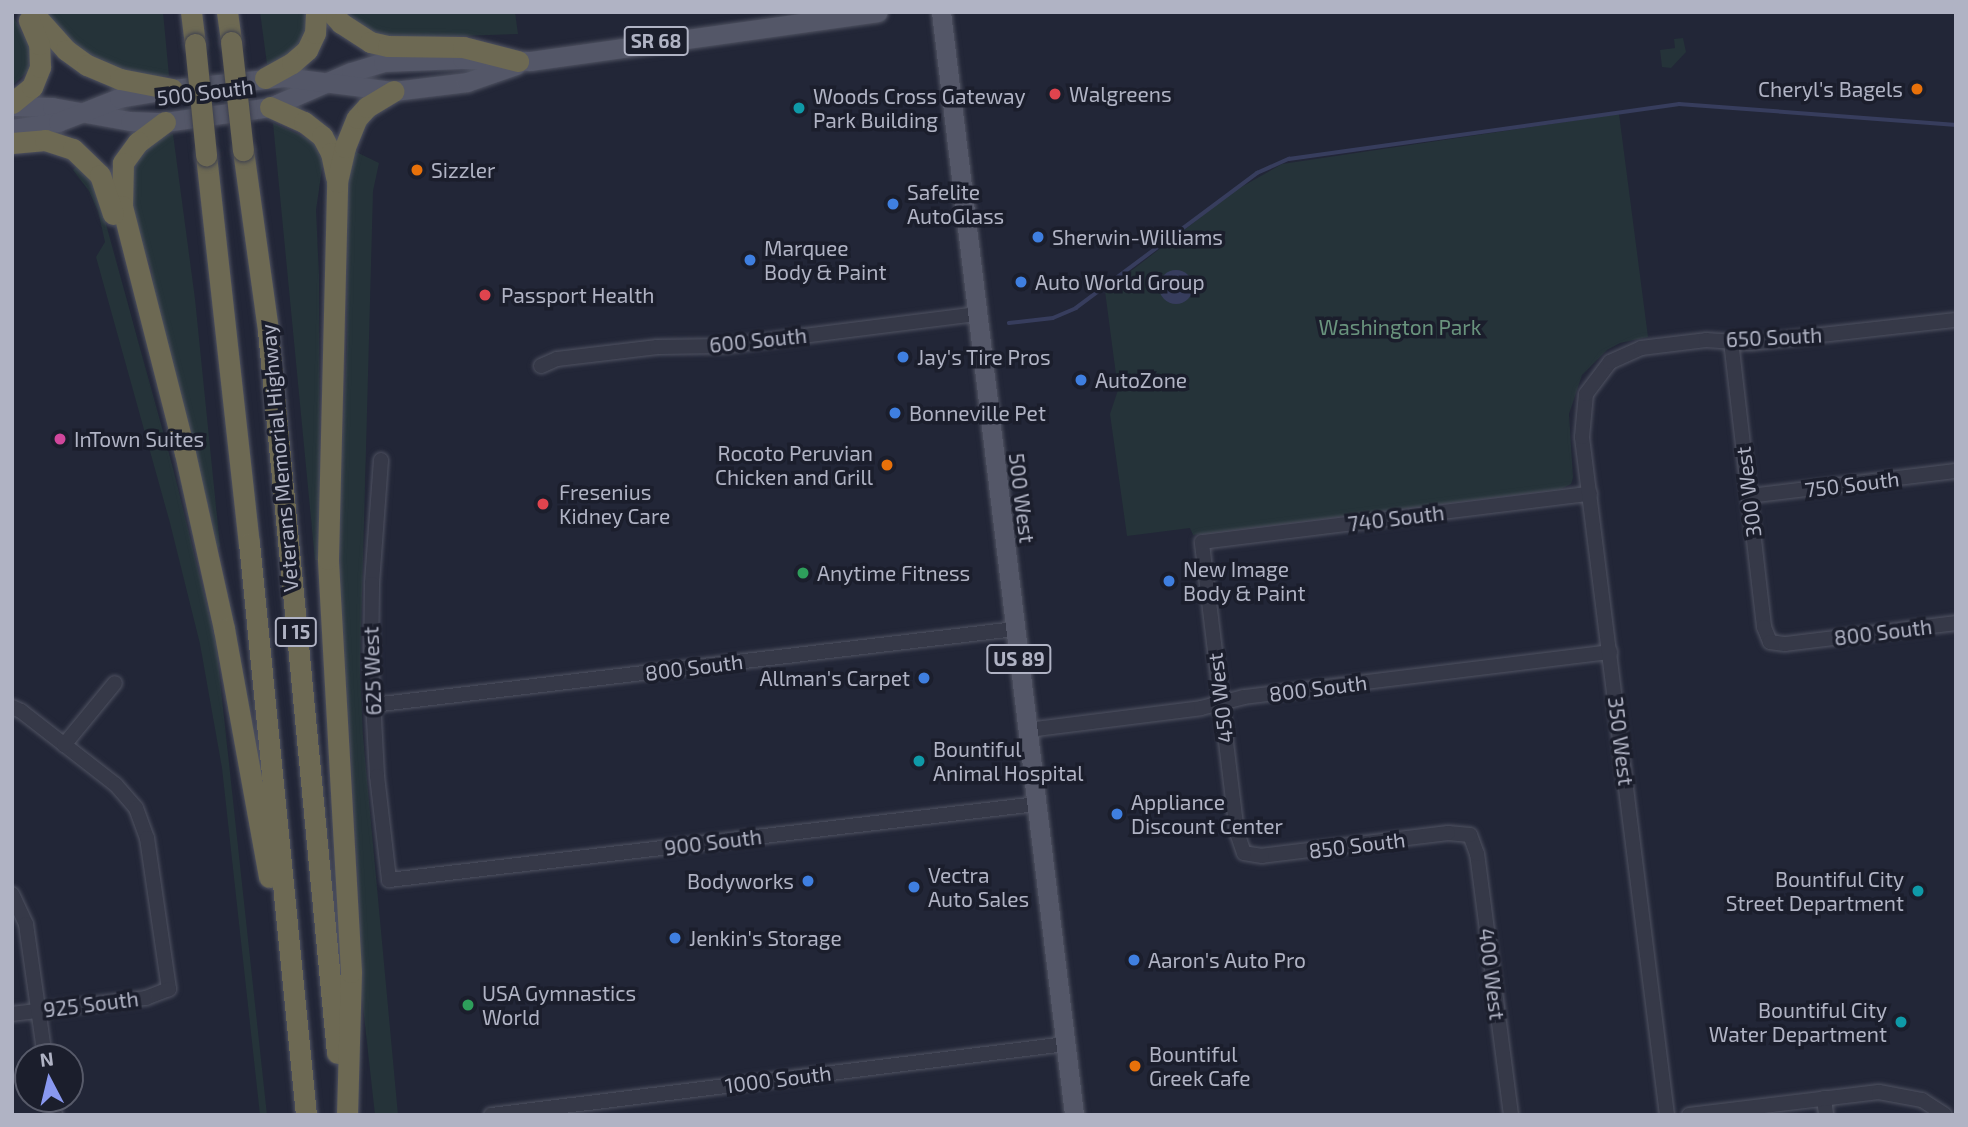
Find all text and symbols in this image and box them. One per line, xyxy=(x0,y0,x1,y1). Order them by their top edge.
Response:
road number: SR 68 xyxy=(623,25,689,56)
street label: 500 South xyxy=(155,74,255,110)
place label: Cheryl's Bagels xyxy=(1758,76,1903,102)
place label: Walgreens xyxy=(1069,81,1172,107)
marker: Cheryl's Bagels xyxy=(1909,81,1925,97)
place label: Woods Cross Gateway Park Building xyxy=(813,83,1026,133)
marker: Walgreens xyxy=(1047,86,1063,102)
marker: Woods Cross Gateway Park Building xyxy=(791,100,807,116)
place label: Sizzler xyxy=(431,157,495,183)
marker: Sizzler xyxy=(409,162,425,178)
place label: Safelite AutoGlass xyxy=(907,179,1004,229)
marker: Safelite AutoGlass xyxy=(885,196,901,212)
place label: Sherwin-Williams xyxy=(1052,224,1223,250)
marker: Sherwin-Williams xyxy=(1030,229,1046,245)
place label: Marquee Body & Paint xyxy=(764,235,887,285)
marker: Marquee Body & Paint xyxy=(742,252,758,268)
place label: Auto World Group xyxy=(1035,269,1205,295)
marker: Auto World Group xyxy=(1013,274,1029,290)
place label: Passport Health xyxy=(501,282,655,308)
marker: Passport Health xyxy=(475,285,495,305)
park label: Washington Park xyxy=(1319,314,1481,340)
street label: 600 South xyxy=(708,322,808,358)
street label: 650 South xyxy=(1725,322,1823,352)
street label: Veterans Memorial Highway xyxy=(255,323,303,593)
place label: Jay's Tire Pros xyxy=(917,344,1051,370)
marker: Jay's Tire Pros xyxy=(895,349,911,365)
place label: AutoZone xyxy=(1095,367,1187,393)
marker: AutoZone xyxy=(1073,372,1089,388)
place label: Bonneville Pet xyxy=(909,400,1046,426)
marker: Bonneville Pet xyxy=(887,405,903,421)
place label: InTown Suites xyxy=(74,426,204,452)
marker: InTown Suites xyxy=(52,431,68,447)
place label: Rocoto Peruvian Chicken and Grill xyxy=(715,440,873,490)
street label: 300 West xyxy=(1730,445,1766,539)
street label: 500 West xyxy=(1004,451,1040,545)
marker: Rocoto Peruvian Chicken and Grill xyxy=(879,457,895,473)
street label: 750 South xyxy=(1803,466,1901,502)
place label: Fresenius Kidney Care xyxy=(559,479,671,529)
marker: Fresenius Kidney Care xyxy=(533,494,553,514)
street label: 740 South xyxy=(1346,500,1446,536)
place label: New Image Body & Paint xyxy=(1183,556,1306,606)
place label: Anytime Fitness xyxy=(817,560,970,586)
marker: Anytime Fitness xyxy=(795,565,811,581)
marker: New Image Body & Paint xyxy=(1161,573,1177,589)
street label: 800 South xyxy=(1833,613,1933,651)
road number: I 15 xyxy=(273,617,319,648)
street label: 625 West xyxy=(358,626,386,716)
road number: US 89 xyxy=(986,644,1052,674)
street label: 800 South xyxy=(644,648,744,686)
street label: 450 West xyxy=(1202,651,1238,745)
place label: Allman's Carpet xyxy=(759,665,910,691)
street label: 800 South xyxy=(1268,669,1368,707)
marker: Allman's Carpet xyxy=(916,670,932,686)
street label: 350 West xyxy=(1603,695,1639,787)
place label: Bountiful Animal Hospital xyxy=(933,736,1084,786)
marker: Bountiful Animal Hospital xyxy=(911,753,927,769)
place label: Appliance Discount Center xyxy=(1131,789,1283,839)
marker: Appliance Discount Center xyxy=(1109,806,1125,822)
street label: 900 South xyxy=(663,824,763,860)
street label: 850 South xyxy=(1307,827,1407,863)
place label: Vectra Auto Sales xyxy=(928,862,1029,912)
place label: Bountiful City Street Department xyxy=(1726,866,1904,916)
place label: Bodyworks xyxy=(687,868,794,894)
marker: Bodyworks xyxy=(800,873,816,889)
marker: Vectra Auto Sales xyxy=(906,879,922,895)
marker: Bountiful City Street Department xyxy=(1910,883,1926,899)
place label: Jenkin's Storage xyxy=(689,925,842,951)
street label: 400 West xyxy=(1474,927,1510,1021)
marker: Jenkin's Storage xyxy=(667,930,683,946)
place label: Aaron's Auto Pro xyxy=(1148,947,1307,973)
marker: Aaron's Auto Pro xyxy=(1126,952,1142,968)
place label: USA Gymnastics World xyxy=(482,980,637,1030)
street label: 925 South xyxy=(42,986,140,1022)
marker: USA Gymnastics World xyxy=(460,997,476,1013)
place label: Bountiful City Water Department xyxy=(1708,997,1887,1047)
marker: Bountiful City Water Department xyxy=(1893,1014,1909,1030)
place label: Bountiful Greek Cafe xyxy=(1149,1041,1251,1091)
north arrow xyxy=(14,1043,84,1113)
text: N xyxy=(38,1046,55,1071)
marker: Bountiful Greek Cafe xyxy=(1127,1058,1143,1074)
street label: 1000 South xyxy=(723,1060,833,1098)

